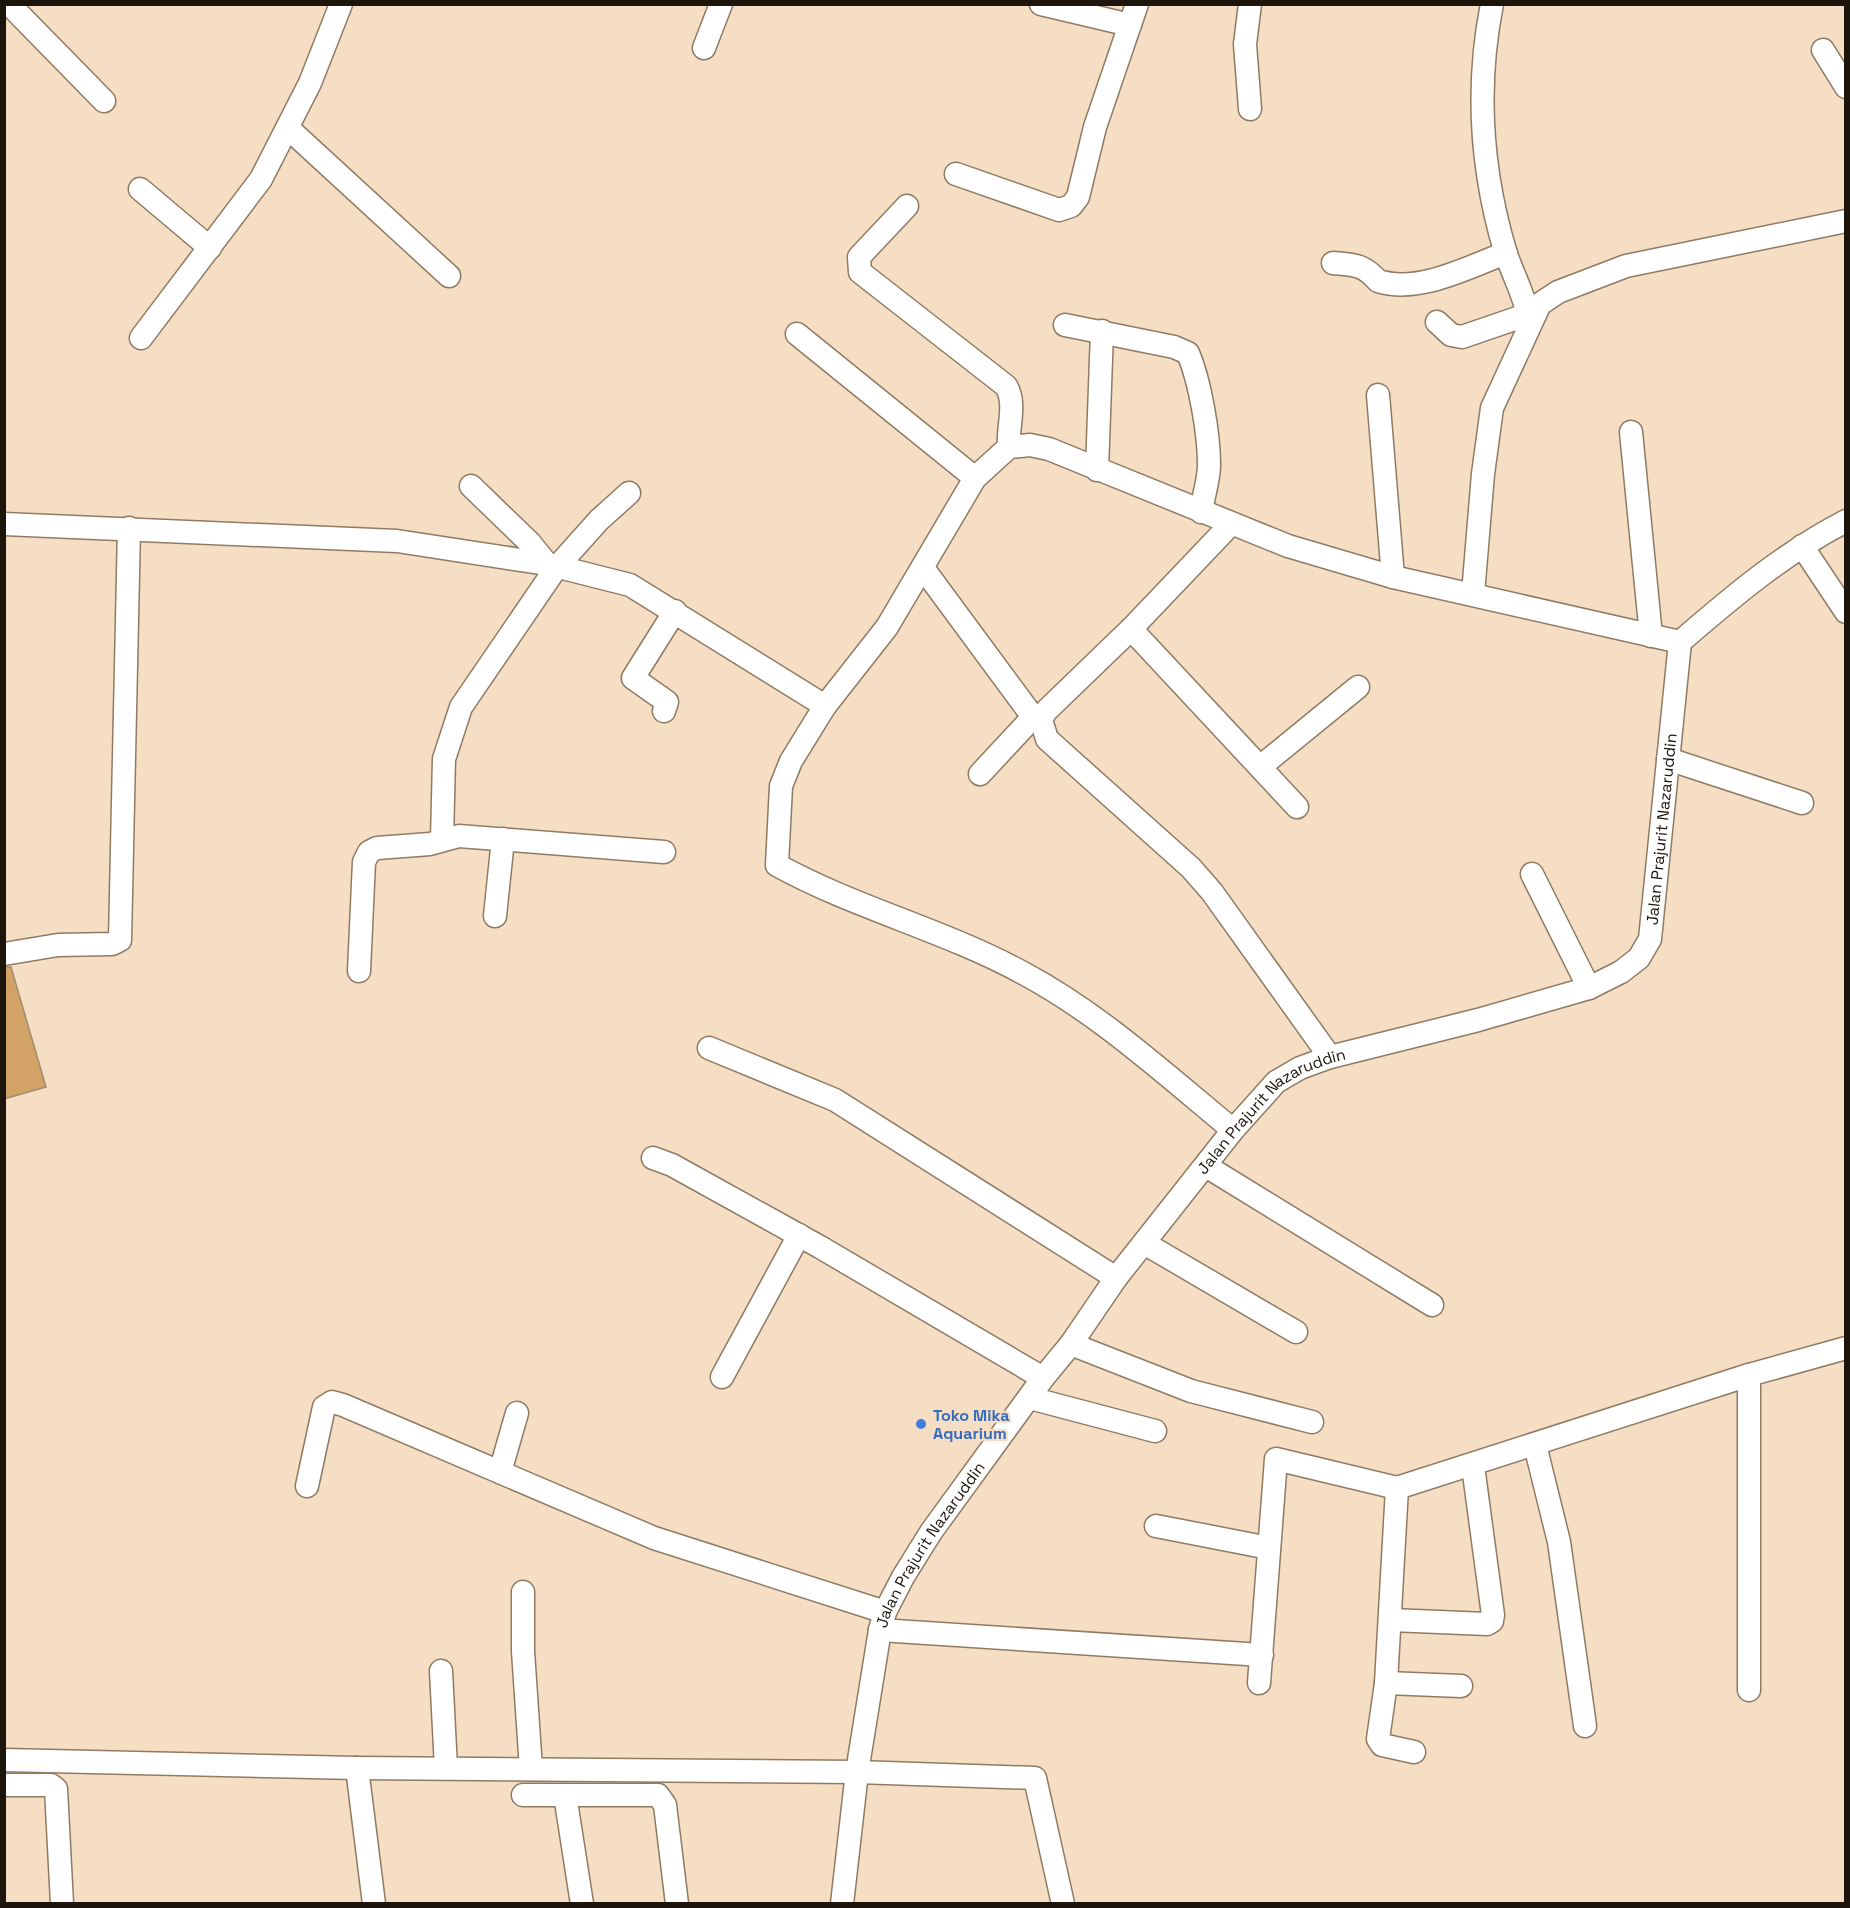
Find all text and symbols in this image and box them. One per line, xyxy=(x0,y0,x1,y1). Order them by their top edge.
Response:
street label: Jalan Prajurit Nazaruddin xyxy=(1641,732,1682,926)
street label: Jalan Prajurit Nazaruddin xyxy=(1192,1044,1348,1178)
place label: Toko Mika Aquarium xyxy=(933,1405,1010,1444)
marker: Toko Mika Aquarium xyxy=(914,1417,928,1431)
street label: Jalan Prajurit Nazaruddin xyxy=(871,1458,990,1630)

